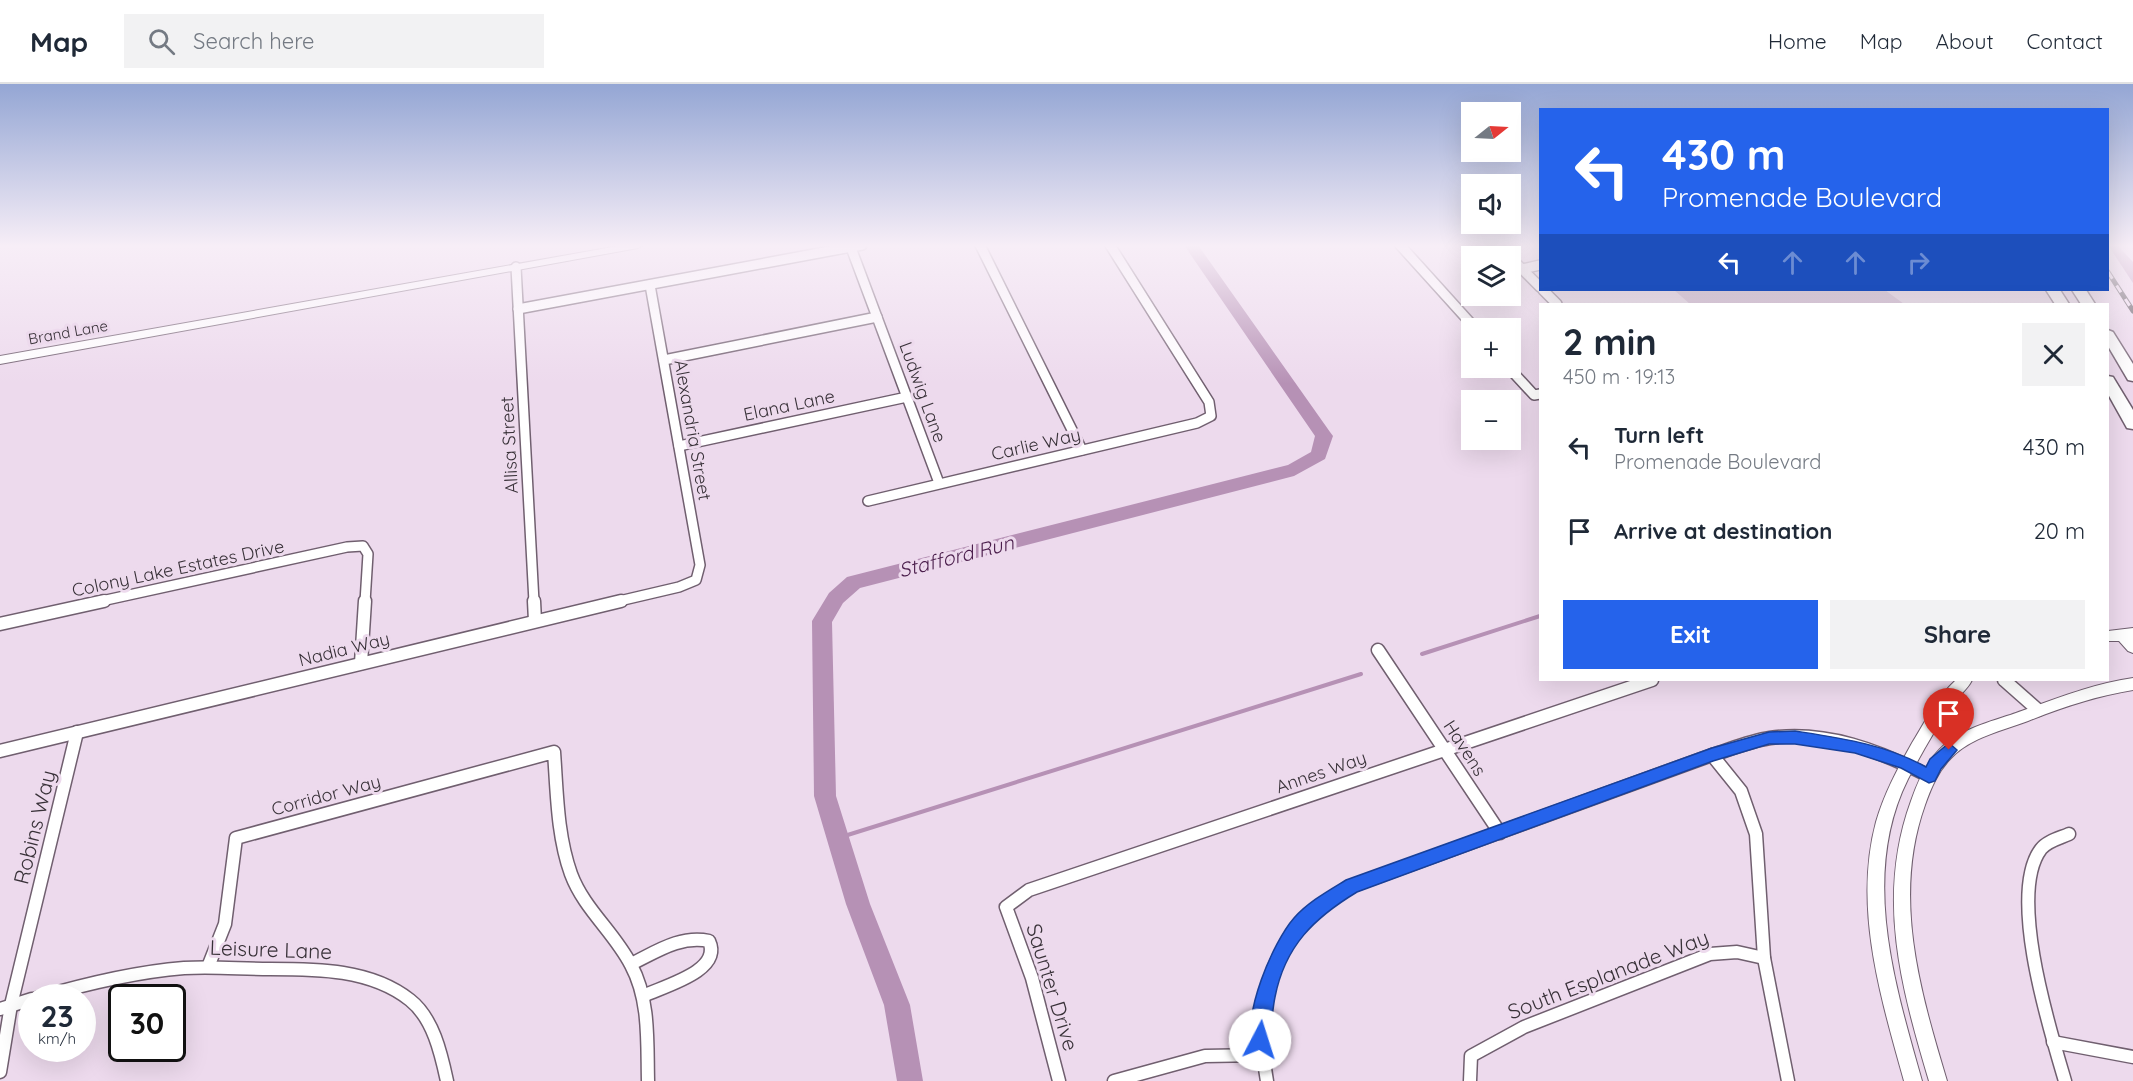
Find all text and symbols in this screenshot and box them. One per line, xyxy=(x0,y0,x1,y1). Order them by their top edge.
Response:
search box xyxy=(124,14,544,68)
text: Map xyxy=(30,24,88,59)
icon: search xyxy=(145,25,178,58)
text: Search here xyxy=(193,27,315,55)
text: Home xyxy=(1768,28,1827,54)
text: Map xyxy=(1860,28,1903,54)
text: About xyxy=(1936,28,1994,54)
text: Contact xyxy=(2027,28,2103,54)
north arrow xyxy=(1461,102,1521,162)
map controls xyxy=(1461,102,1521,450)
text: 430 m xyxy=(1662,128,1786,181)
icon: left xyxy=(1563,132,1641,210)
button: sound xyxy=(1461,174,1521,234)
text: Promenade Boulevard xyxy=(1662,180,1942,214)
button: layers xyxy=(1461,246,1521,306)
icon: left xyxy=(1713,246,1746,279)
icon: ahead xyxy=(1776,246,1809,279)
icon: ahead xyxy=(1839,246,1872,279)
icon: right xyxy=(1902,246,1935,279)
street label: Brand Lane xyxy=(27,316,109,348)
button: + xyxy=(1461,318,1521,378)
text: 2 min xyxy=(1563,319,1657,364)
button: close xyxy=(2022,323,2085,386)
street label: Ludwig Lane xyxy=(894,339,952,445)
street label: Alexandria Street xyxy=(669,358,717,502)
text: 450 m · 19:13 xyxy=(1563,364,1675,389)
street label: Elana Lane xyxy=(741,384,837,426)
button: − xyxy=(1461,390,1521,450)
street label: Allisa Street xyxy=(495,396,523,494)
text: Turn left xyxy=(1614,421,1704,449)
street label: Carlie Way xyxy=(989,423,1083,465)
icon: left xyxy=(1563,431,1596,464)
text: 430 m xyxy=(2023,433,2085,461)
text: Promenade Boulevard xyxy=(1614,449,1821,474)
icon: arrive xyxy=(1563,515,1596,548)
text: Arrive at destination xyxy=(1614,517,1832,545)
text: 20 m xyxy=(2034,517,2085,545)
water label: Stafford Run xyxy=(896,530,1016,582)
street label: Colony Lake Estates Drive xyxy=(70,534,286,602)
button: Exit xyxy=(1563,600,1818,669)
button: Share xyxy=(1830,600,2085,669)
street label: Nadia Way xyxy=(296,627,392,671)
pin xyxy=(1923,688,1974,750)
icon: arrive xyxy=(1932,697,1965,730)
street label: Havens xyxy=(1438,716,1492,780)
street label: Annes Way xyxy=(1273,746,1369,798)
street label: Robins Way xyxy=(7,767,61,887)
street label: Corridor Way xyxy=(269,769,383,821)
street label: Saunter Drive xyxy=(1021,920,1085,1054)
street label: South Esplanade Way xyxy=(1504,924,1712,1024)
street label: Leisure Lane xyxy=(209,934,333,964)
speed limit sign: 30 xyxy=(108,984,186,1062)
text: 23 xyxy=(40,997,74,1035)
position arrow xyxy=(1228,1008,1292,1072)
text: km/h xyxy=(38,1029,76,1048)

